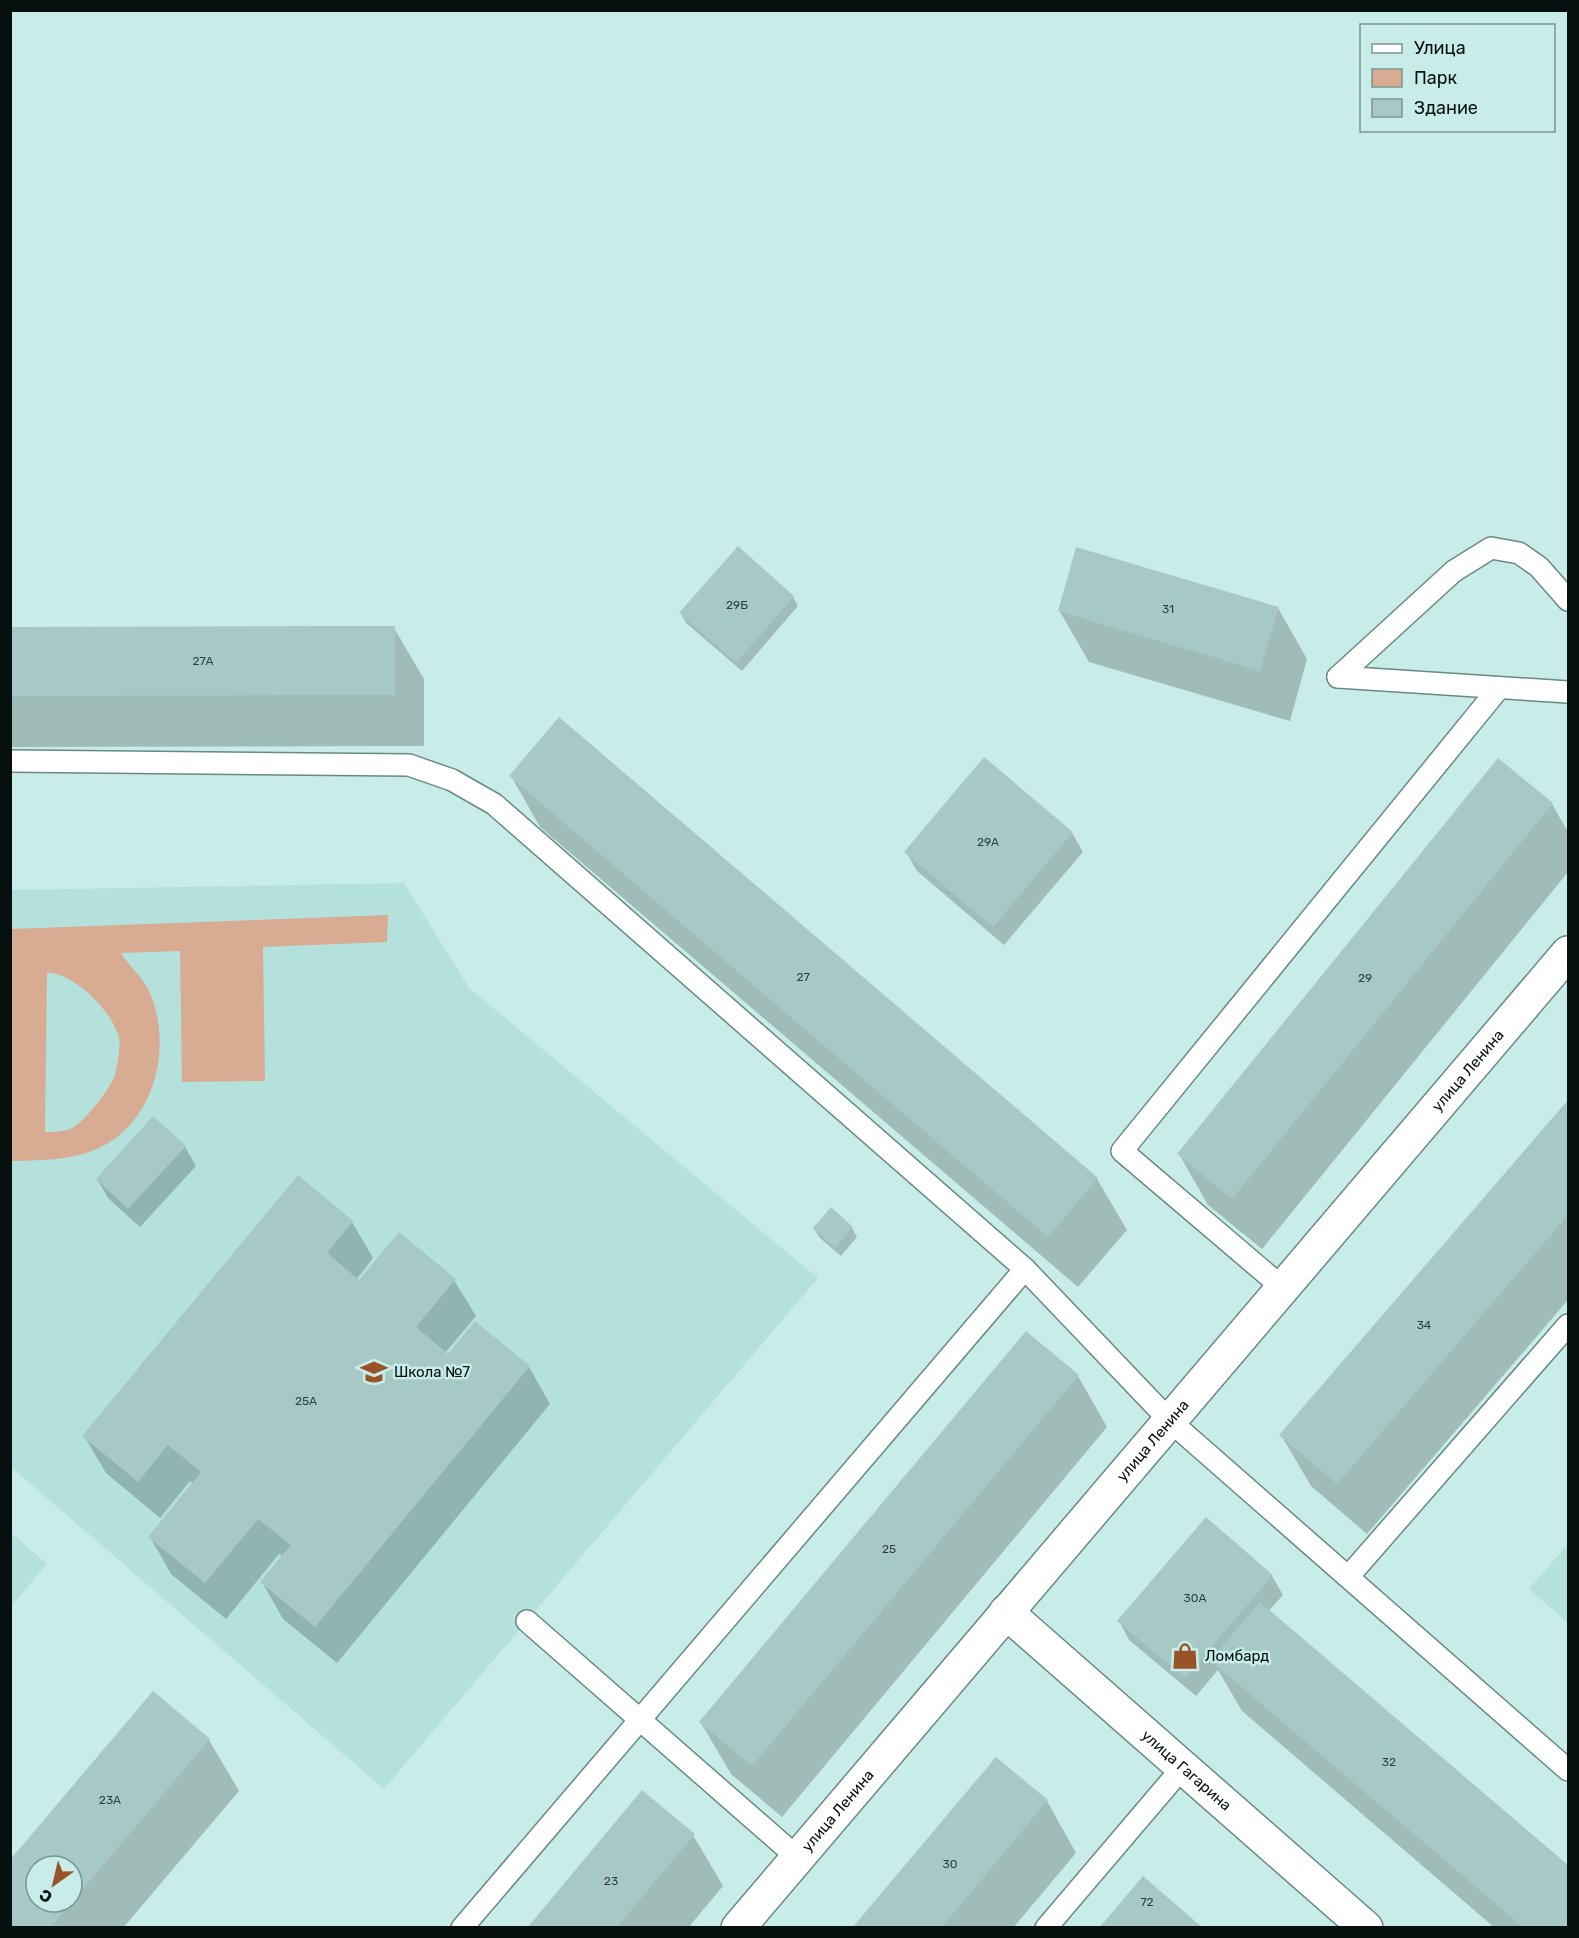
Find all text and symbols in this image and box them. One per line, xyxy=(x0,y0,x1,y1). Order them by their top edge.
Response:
legend xyxy=(1360,24,1555,132)
text: Улица xyxy=(1414,37,1466,59)
text: Парк xyxy=(1414,67,1458,89)
text: Здание xyxy=(1414,97,1478,119)
house number: 29Б xyxy=(726,598,748,612)
house number: 31 xyxy=(1162,602,1174,616)
house number: 27А xyxy=(192,654,214,668)
house number: 29А xyxy=(977,835,999,849)
house number: 27 xyxy=(796,970,810,984)
house number: 29 xyxy=(1358,971,1372,985)
street label: улица Ленина xyxy=(1428,1026,1508,1115)
house number: 34 xyxy=(1417,1318,1432,1332)
school or university icon: Школа №7 xyxy=(359,1357,389,1387)
place label: Школа №7 xyxy=(394,1363,470,1381)
house number: 25А xyxy=(295,1394,317,1408)
street label: улица Ленина xyxy=(1113,1396,1193,1485)
house number: 25 xyxy=(882,1542,896,1556)
house number: 30А xyxy=(1184,1591,1206,1605)
shop icon: Ломбард xyxy=(1170,1641,1200,1671)
place label: Ломбард xyxy=(1205,1647,1269,1665)
street label: улица Гагарина xyxy=(1138,1726,1235,1814)
house number: 32 xyxy=(1382,1755,1396,1769)
street label: улица Ленина xyxy=(798,1766,878,1855)
house number: 23А xyxy=(99,1793,121,1807)
north arrow xyxy=(24,1854,84,1914)
house number: 30 xyxy=(943,1857,957,1871)
house number: 23 xyxy=(604,1874,618,1888)
text: С xyxy=(36,1885,56,1907)
house number: 72 xyxy=(1140,1895,1154,1909)

